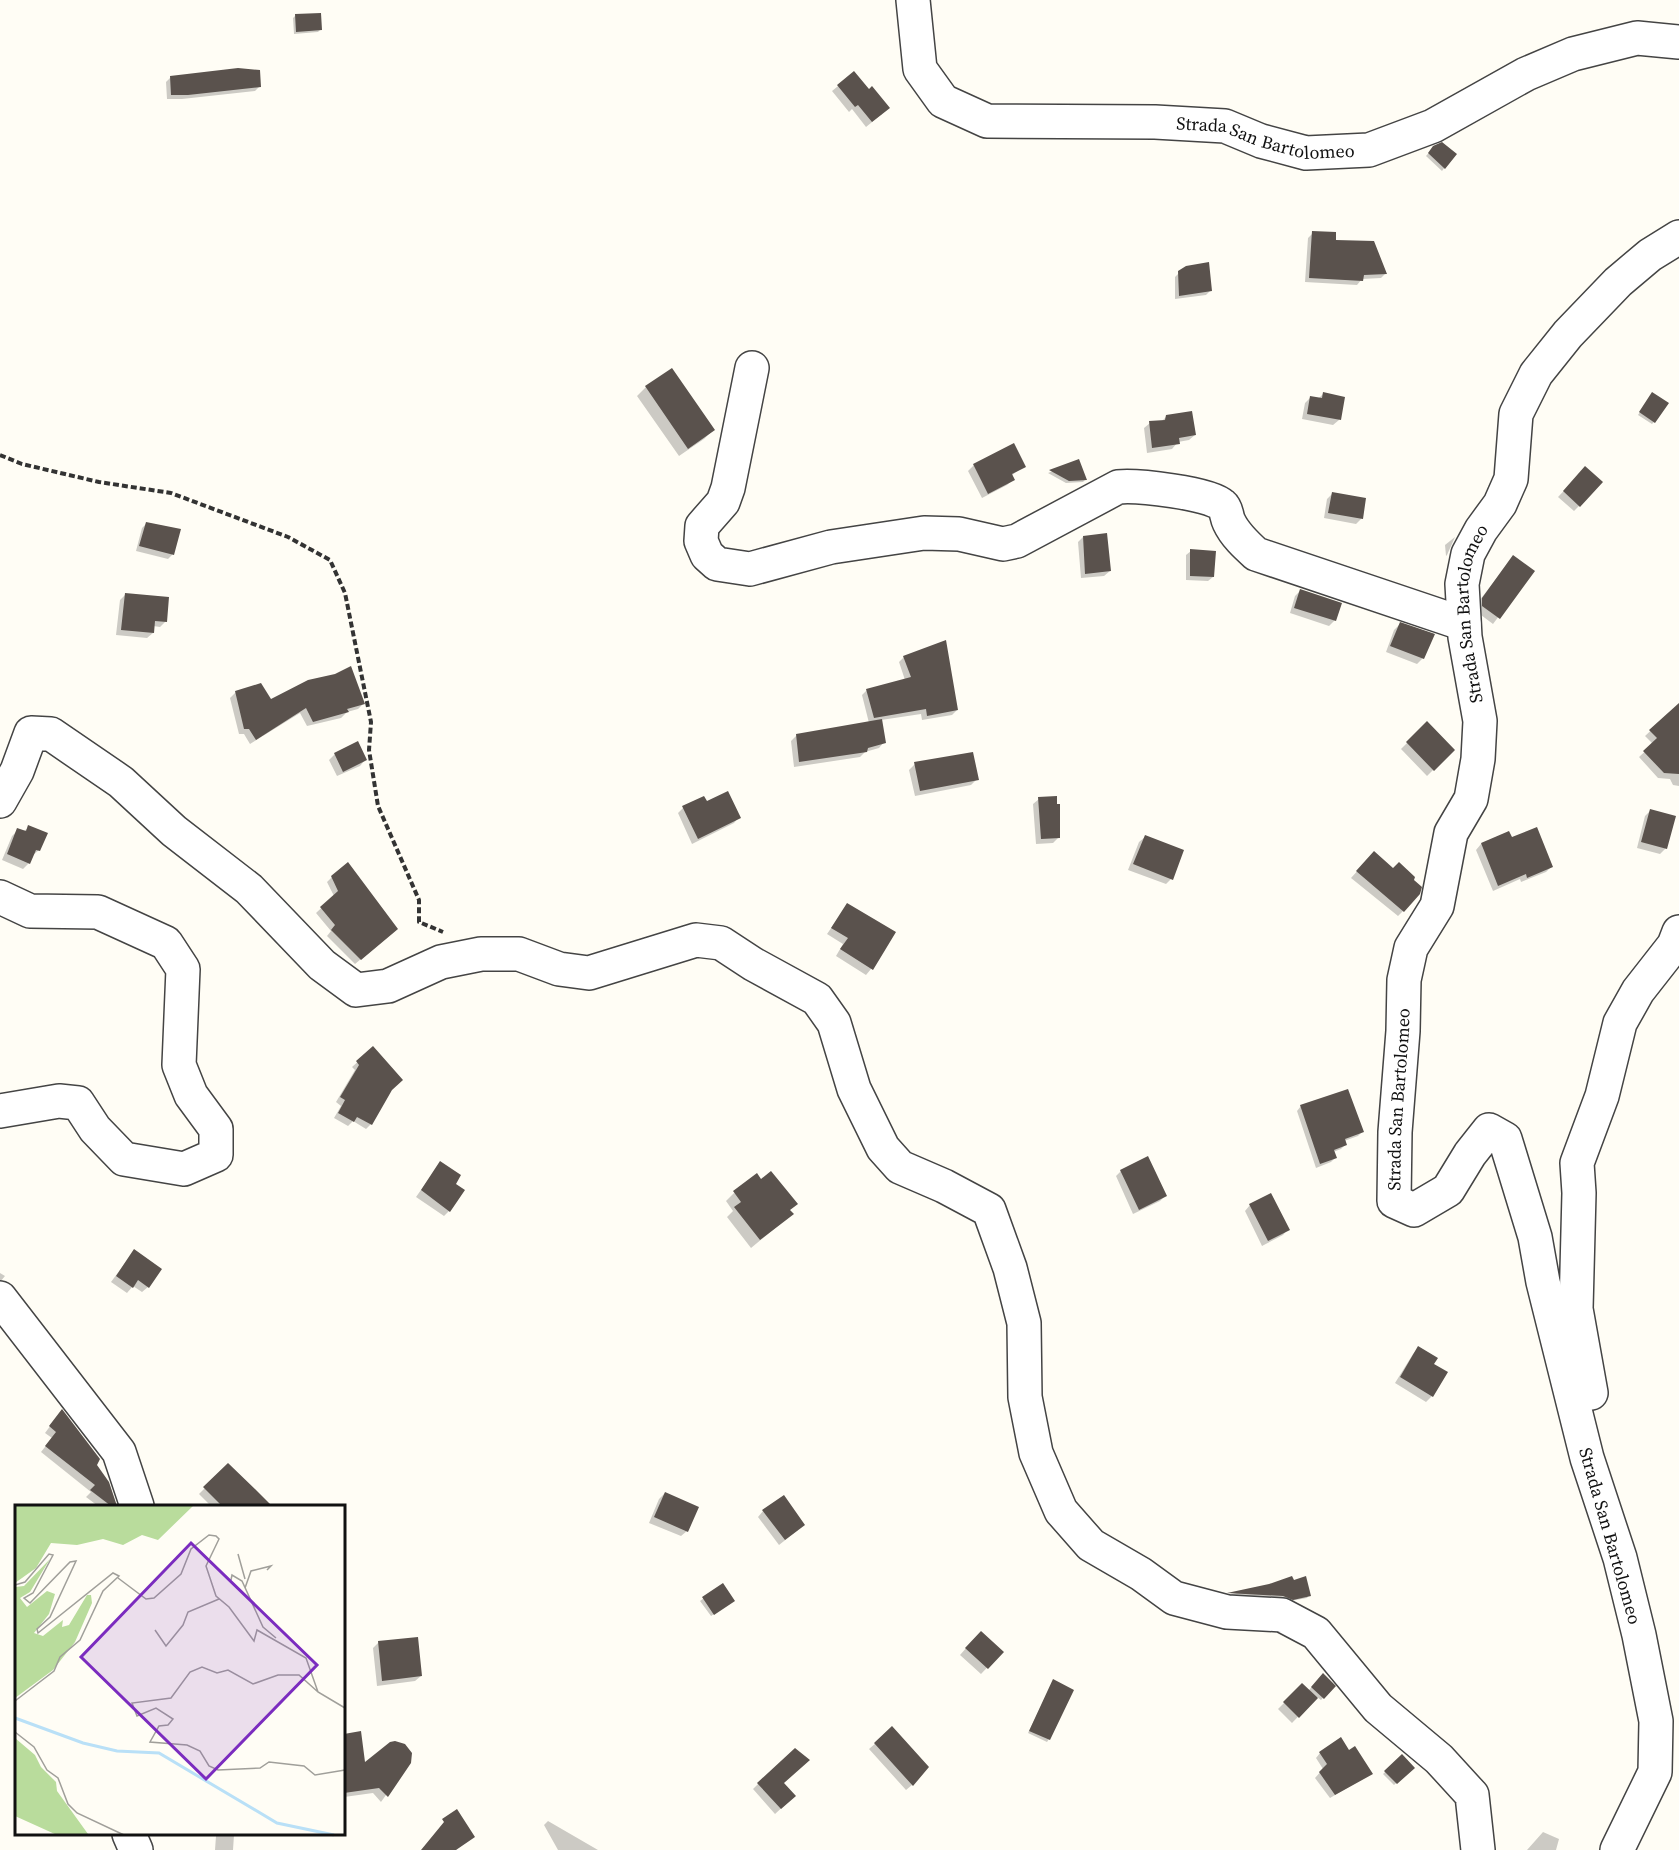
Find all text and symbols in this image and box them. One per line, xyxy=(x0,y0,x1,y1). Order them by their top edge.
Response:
street label: Strada San Bartolomeo xyxy=(1176,110,1355,165)
street label: Strada San Bartolomeo xyxy=(1449,518,1494,705)
street label: Strada San Bartolomeo xyxy=(1381,1008,1415,1191)
street label: Strada San Bartolomeo xyxy=(1573,1445,1648,1627)
inset map xyxy=(15,1505,345,1835)

